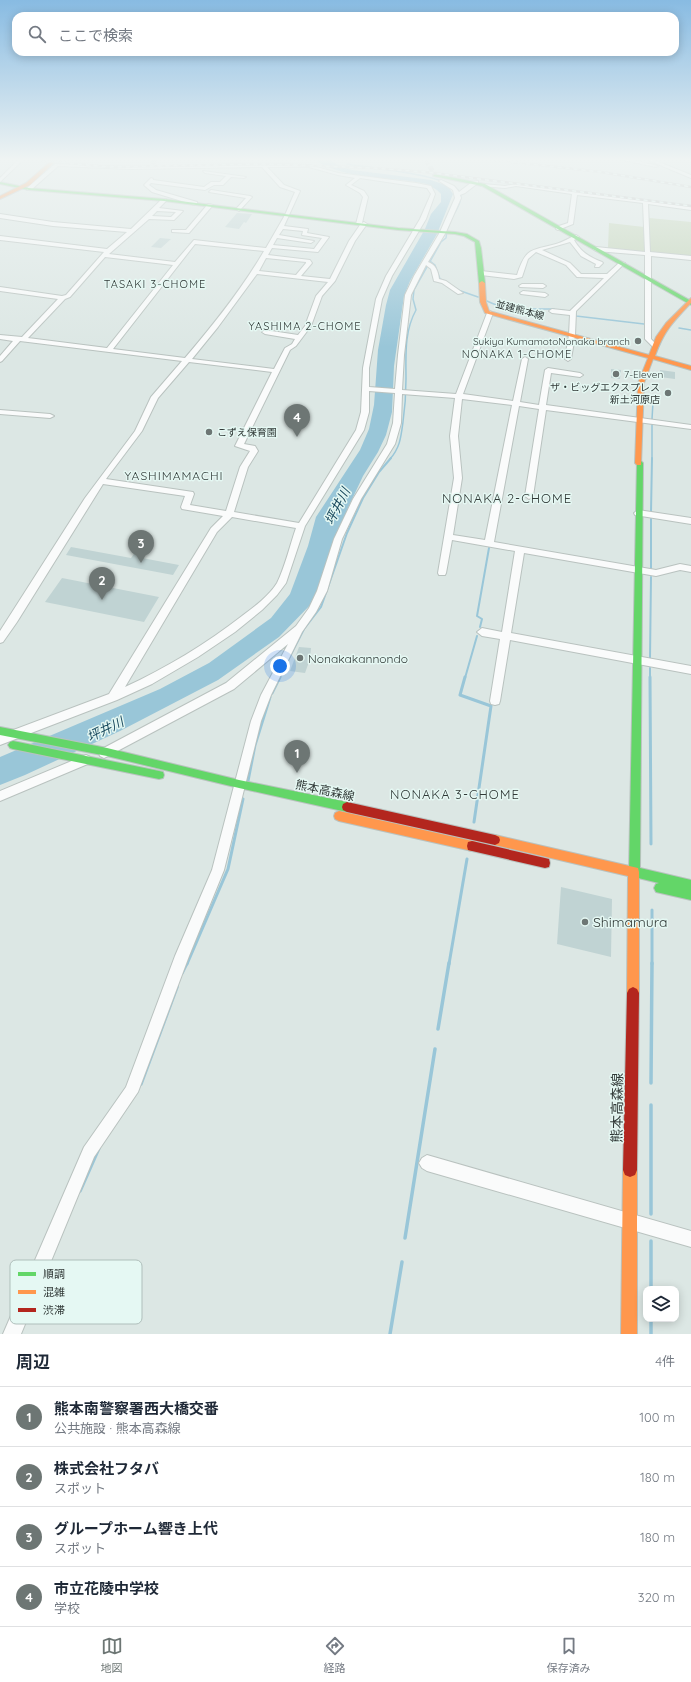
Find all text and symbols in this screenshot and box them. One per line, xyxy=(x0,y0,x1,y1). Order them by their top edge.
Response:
search box xyxy=(12,12,679,56)
icon: search xyxy=(26,23,48,45)
text: ここで検索 xyxy=(58,26,133,45)
district label: TASAKI 3-CHOME xyxy=(104,277,206,291)
street label: 並建熊本線 xyxy=(494,297,546,323)
district label: YASHIMA 2-CHOME xyxy=(248,319,362,333)
place label: Sukiya KumamotoNonaka branch xyxy=(473,335,630,348)
marker: Sukiya KumamotoNonaka branch xyxy=(633,336,643,346)
district label: NONAKA 1-CHOME xyxy=(462,347,572,361)
place label: 7-Eleven xyxy=(624,368,663,381)
marker: 7-Eleven xyxy=(611,369,621,379)
place label: ザ・ビッグエクスプレス 新土河原店 xyxy=(550,381,660,406)
marker: ザ・ビッグエクスプレス 新土河原店 xyxy=(663,388,673,398)
pin: 4 xyxy=(284,404,310,437)
place label: こずえ保育園 xyxy=(217,426,277,439)
marker: こずえ保育園 xyxy=(204,427,214,437)
district label: YASHIMAMACHI xyxy=(124,468,224,483)
water label: 坪井川 xyxy=(321,483,354,527)
district label: NONAKA 2-CHOME xyxy=(442,490,572,506)
pin: 3 xyxy=(128,530,154,563)
pin: 2 xyxy=(89,567,115,600)
place label: Nonakakannondo xyxy=(308,651,408,666)
marker: Nonakakannondo xyxy=(295,653,305,663)
your location xyxy=(270,656,290,676)
water label: 坪井川 xyxy=(84,712,128,745)
pin: 1 xyxy=(284,740,310,773)
street label: 熊本高森線 xyxy=(294,776,356,804)
district label: NONAKA 3-CHOME xyxy=(390,786,520,802)
place label: Shimamura xyxy=(593,913,668,931)
marker: Shimamura xyxy=(580,917,590,927)
street label: 熊本高森線 xyxy=(607,1073,627,1143)
legend xyxy=(10,1260,142,1324)
text: 順調 xyxy=(43,1267,65,1281)
text: 混雑 xyxy=(43,1285,65,1299)
map controls xyxy=(643,1286,679,1322)
button: layers xyxy=(643,1286,679,1322)
text: 渋滞 xyxy=(43,1303,65,1317)
text: 周辺 xyxy=(16,1351,50,1372)
text: 4件 xyxy=(655,1353,675,1369)
text: 熊本南警察署西大橋交番 xyxy=(54,1399,219,1418)
text: 1 xyxy=(26,1409,32,1425)
text: 100 m xyxy=(639,1409,675,1425)
text: 公共施設 · 熊本高森線 xyxy=(54,1420,181,1436)
text: 株式会社フタバ xyxy=(54,1459,159,1478)
text: 2 xyxy=(25,1469,33,1485)
text: 180 m xyxy=(640,1469,675,1485)
text: スポット xyxy=(54,1480,106,1496)
text: グループホーム響き上代 xyxy=(54,1519,218,1538)
text: 3 xyxy=(26,1529,32,1545)
text: 180 m xyxy=(640,1529,675,1545)
text: スポット xyxy=(54,1540,106,1556)
text: 市立花陵中学校 xyxy=(54,1579,159,1598)
text: 4 xyxy=(25,1589,33,1605)
text: 320 m xyxy=(638,1589,675,1605)
text: 学校 xyxy=(54,1600,80,1616)
tab: 地図 xyxy=(101,1635,123,1675)
tab: 経路 xyxy=(324,1635,346,1675)
tab: 保存済み xyxy=(547,1635,591,1675)

